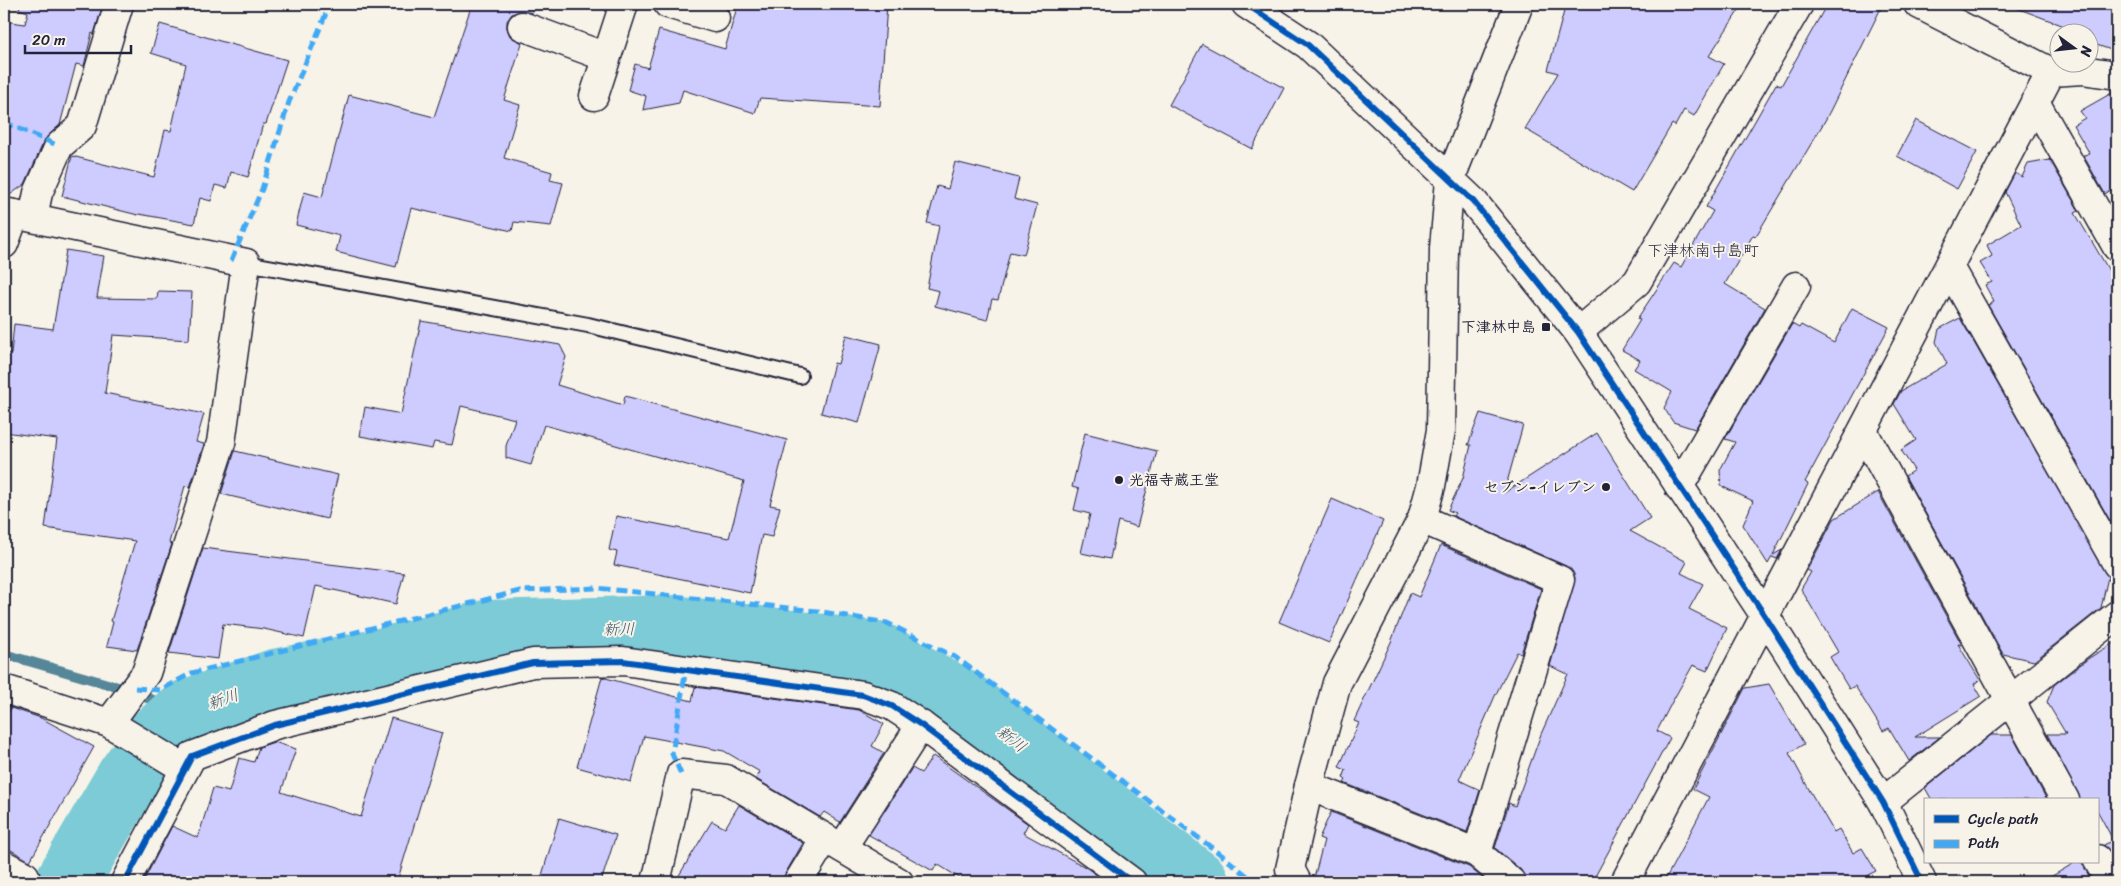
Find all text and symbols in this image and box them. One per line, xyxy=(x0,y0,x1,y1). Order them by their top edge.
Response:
scale bar xyxy=(25,22,131,54)
north arrow xyxy=(2048,22,2098,72)
text: 20 m xyxy=(32,27,66,53)
text: N xyxy=(2073,42,2100,59)
district label: 下津林南中島町 xyxy=(1647,236,1759,265)
place label: 下津林中島 xyxy=(1461,314,1536,340)
marker: 下津林中島 xyxy=(1540,321,1552,333)
place label: 光福寺蔵王堂 xyxy=(1129,467,1219,493)
marker: 光福寺蔵王堂 xyxy=(1113,474,1125,486)
place label: セブン-イレブン xyxy=(1484,474,1596,500)
marker: セブン-イレブン xyxy=(1600,481,1612,493)
water label: 新川 xyxy=(603,614,635,644)
water label: 新川 xyxy=(203,680,243,718)
water label: 新川 xyxy=(990,718,1034,760)
legend xyxy=(1924,798,2098,864)
text: Cycle path xyxy=(1968,806,2039,832)
text: Path xyxy=(1968,830,1999,856)

